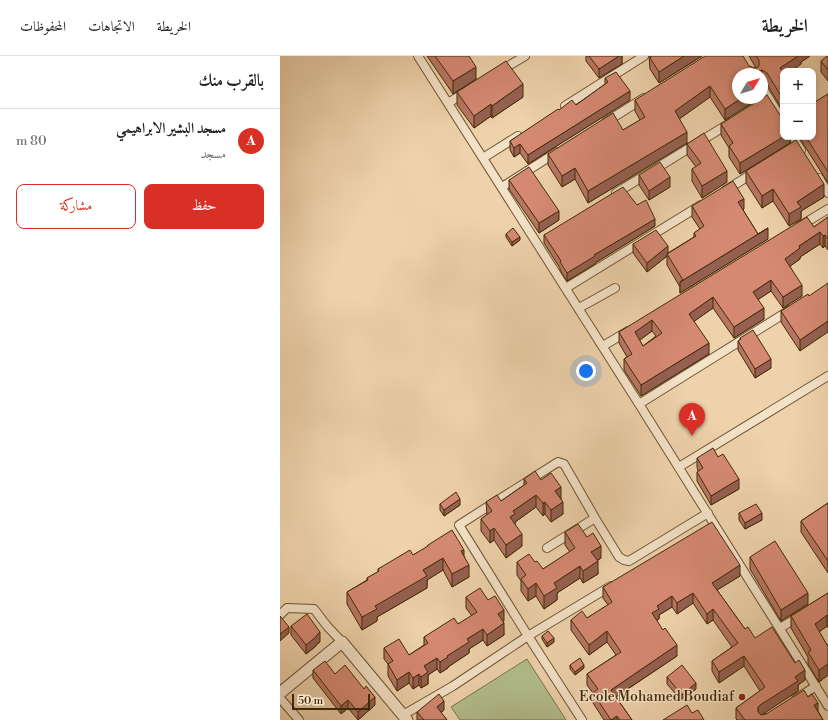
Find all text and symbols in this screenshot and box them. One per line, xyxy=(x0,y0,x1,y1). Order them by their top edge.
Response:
text: الخريطة xyxy=(762,14,808,38)
text: المحفوظات xyxy=(20,18,66,36)
text: الاتجاهات xyxy=(88,18,135,36)
text: الخريطة xyxy=(157,18,191,36)
north arrow xyxy=(732,68,768,104)
map controls xyxy=(780,68,816,140)
button: + xyxy=(780,68,816,104)
text: بالقرب منك xyxy=(198,70,264,92)
button: − xyxy=(780,104,816,140)
text: مسجد البشير الابراهيمي xyxy=(116,119,226,138)
text: 80 m xyxy=(16,133,47,149)
text: A xyxy=(246,133,256,149)
text: مسجد xyxy=(200,146,226,162)
button: مشاركة xyxy=(16,184,136,229)
button: حفظ xyxy=(144,184,264,229)
your location xyxy=(576,361,596,381)
pin: A xyxy=(679,403,705,436)
place label: Ecole Mohamed Boudiaf xyxy=(579,688,735,706)
scale bar xyxy=(292,692,370,711)
marker: Ecole Mohamed Boudiaf xyxy=(737,692,747,702)
text: 50 m xyxy=(298,694,323,708)

